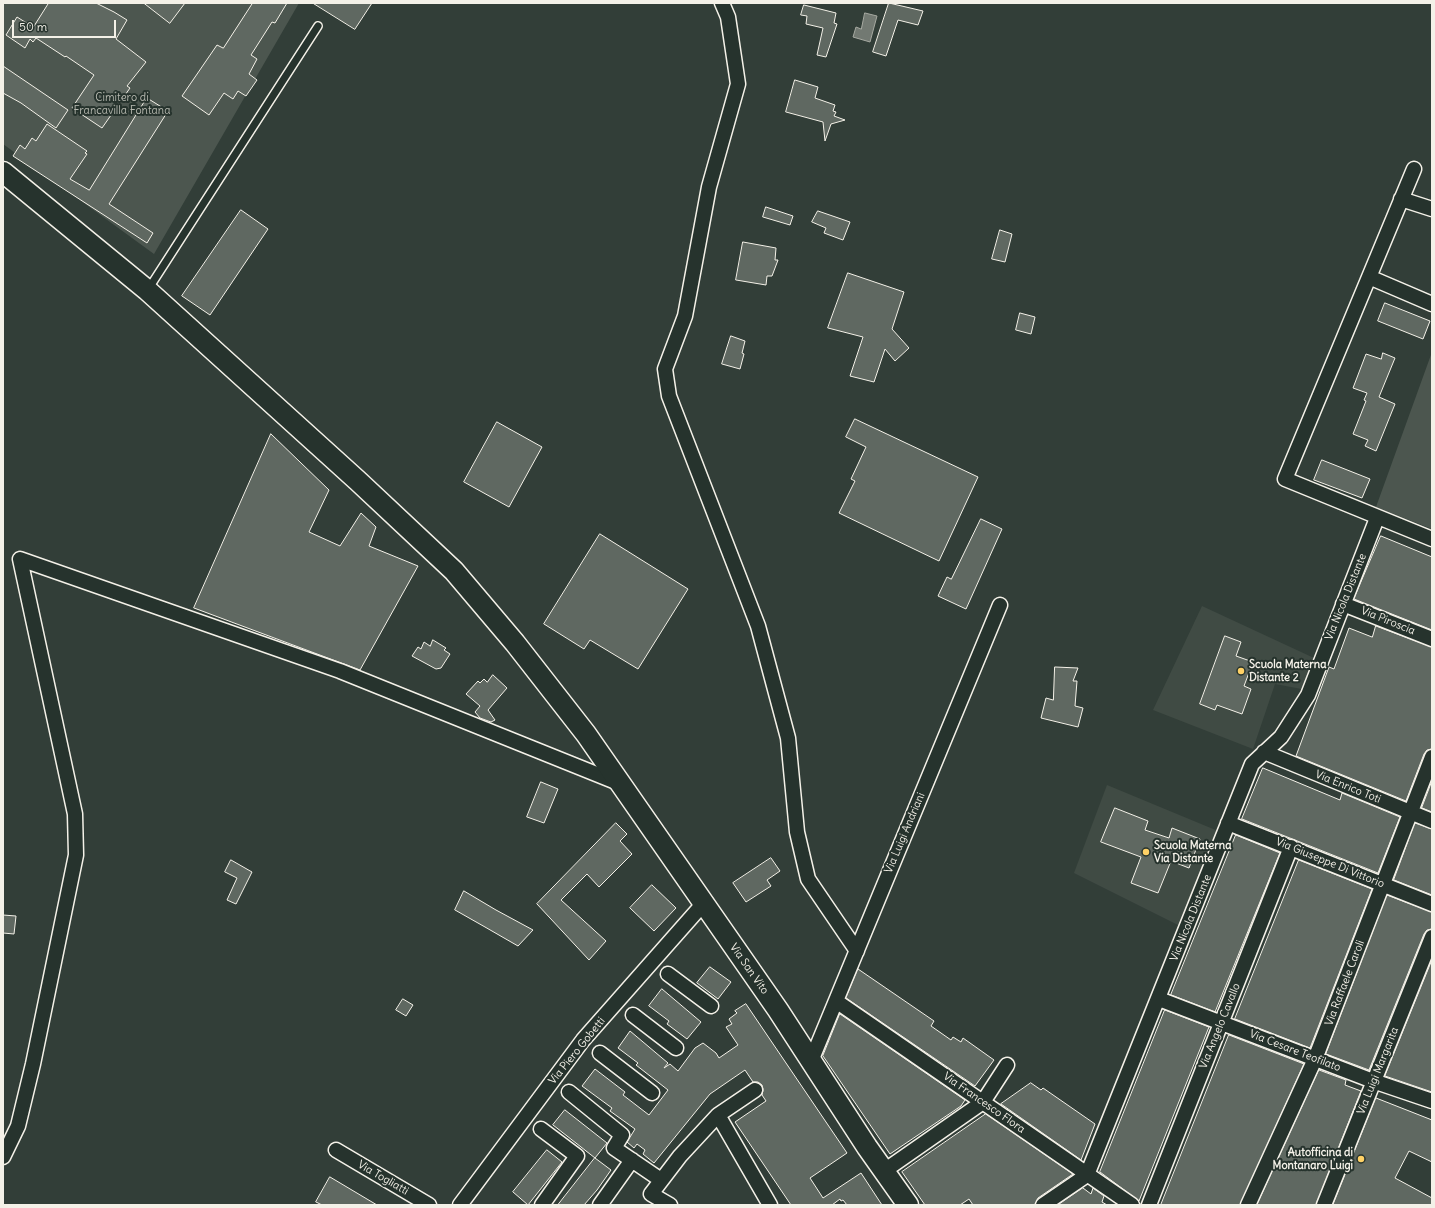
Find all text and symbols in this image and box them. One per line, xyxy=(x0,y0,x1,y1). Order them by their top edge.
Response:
scale bar xyxy=(14,12,118,38)
text: 50 m xyxy=(19,19,47,34)
park label: Cimitero di Francavilla Fontana xyxy=(73,91,171,117)
street label: Via Nicola Distante xyxy=(1323,552,1369,642)
street label: Via Piroscia xyxy=(1359,604,1417,638)
place label: Scuola Materna Distante 2 xyxy=(1249,658,1326,684)
marker: Scuola Materna Distante 2 xyxy=(1236,666,1246,676)
street label: Via Enrico Toti xyxy=(1313,768,1383,806)
street label: Via Luigi Andriani xyxy=(882,791,928,875)
street label: Via Giuseppe Di Vittorio xyxy=(1274,835,1386,891)
place label: Scuola Materna Via Distante xyxy=(1154,839,1231,865)
marker: Scuola Materna Via Distante xyxy=(1141,847,1151,857)
street label: Via Nicola Distante xyxy=(1168,873,1214,963)
street label: Via Raffaele Caroli xyxy=(1323,938,1367,1028)
street label: Via San Vito xyxy=(727,941,771,997)
street label: Via Angelo Cavallo xyxy=(1197,981,1243,1071)
street label: Via Piero Gobetti xyxy=(546,1015,608,1087)
street label: Via Luigi Margarita xyxy=(1354,1025,1402,1117)
street label: Via Cesare Teofilato xyxy=(1247,1027,1343,1075)
street label: Via Francesco Flora xyxy=(940,1070,1028,1136)
place label: Autofficina di Montanaro Luigi xyxy=(1273,1146,1353,1172)
marker: Autofficina di Montanaro Luigi xyxy=(1356,1154,1366,1164)
street label: Via Togliatti xyxy=(355,1158,411,1198)

